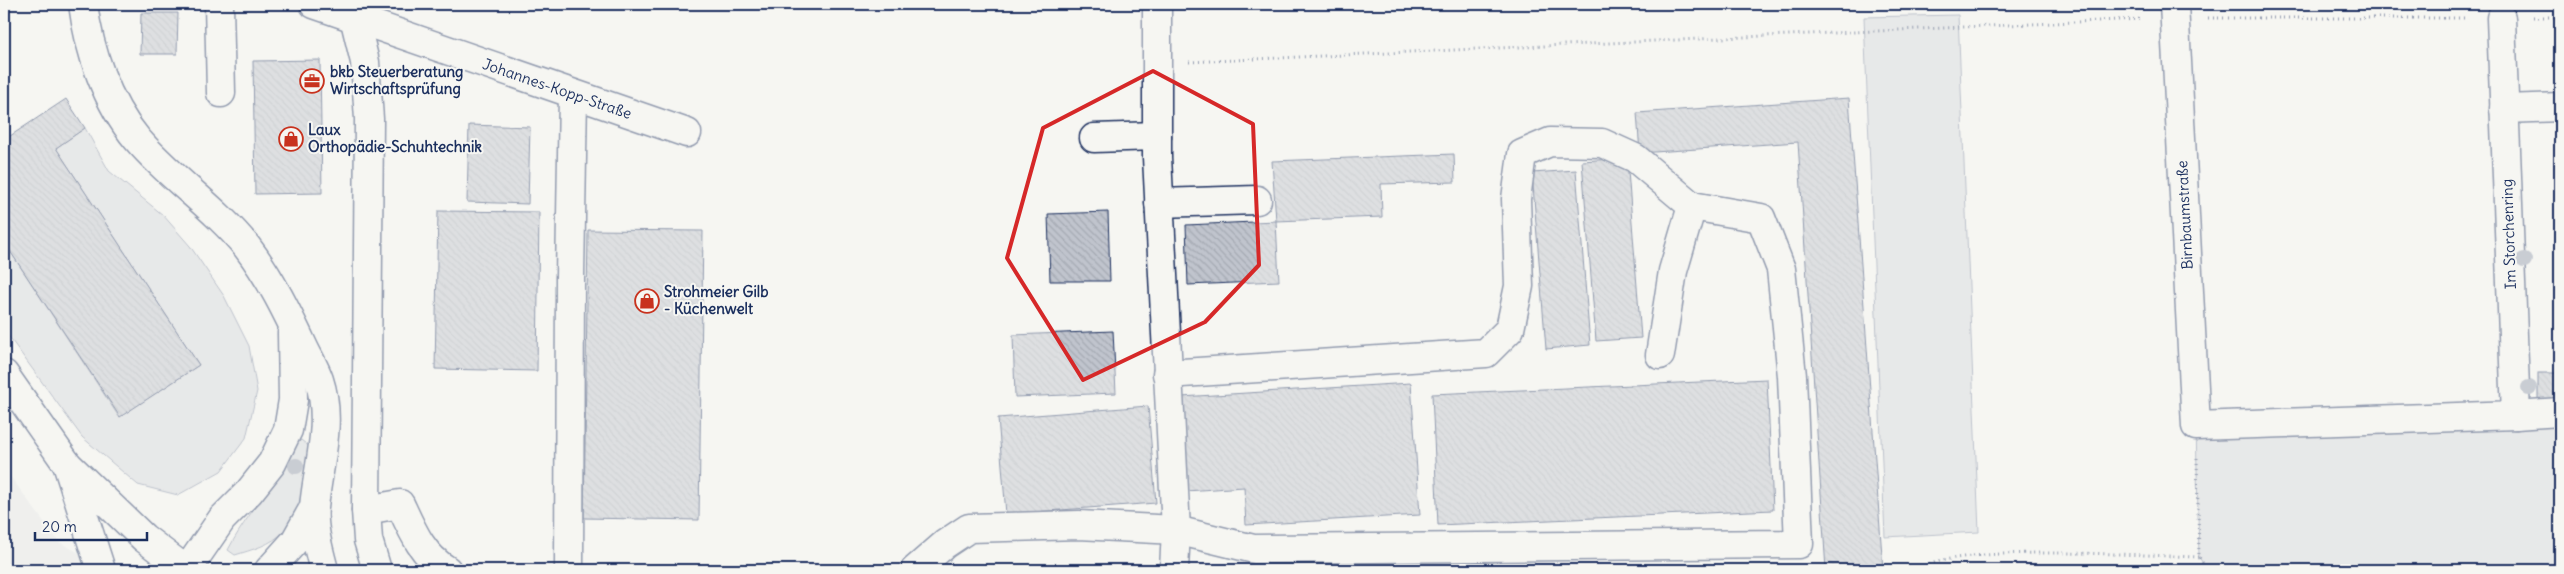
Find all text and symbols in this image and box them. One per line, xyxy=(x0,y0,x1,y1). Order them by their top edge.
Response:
street label: Johannes-Kopp-Straße xyxy=(480,54,634,123)
place label: bkb Steuerberatung Wirtschaftsprüfung xyxy=(330,62,464,99)
office icon: bkb Steuerberatung Wirtschaftsprüfung xyxy=(299,68,325,94)
place label: Laux Orthopädie-Schuhtechnik xyxy=(308,120,482,157)
shop icon: Laux Orthopädie-Schuhtechnik xyxy=(278,126,304,152)
street label: Birnbaumstraße xyxy=(2172,160,2197,270)
street label: Im Storchenring xyxy=(2497,179,2520,289)
place label: Strohmeier Gilb - Küchenwelt xyxy=(664,282,768,318)
shop icon: Strohmeier Gilb - Küchenwelt xyxy=(634,288,660,314)
scale bar xyxy=(35,509,148,541)
text: 20 m xyxy=(42,517,77,536)

